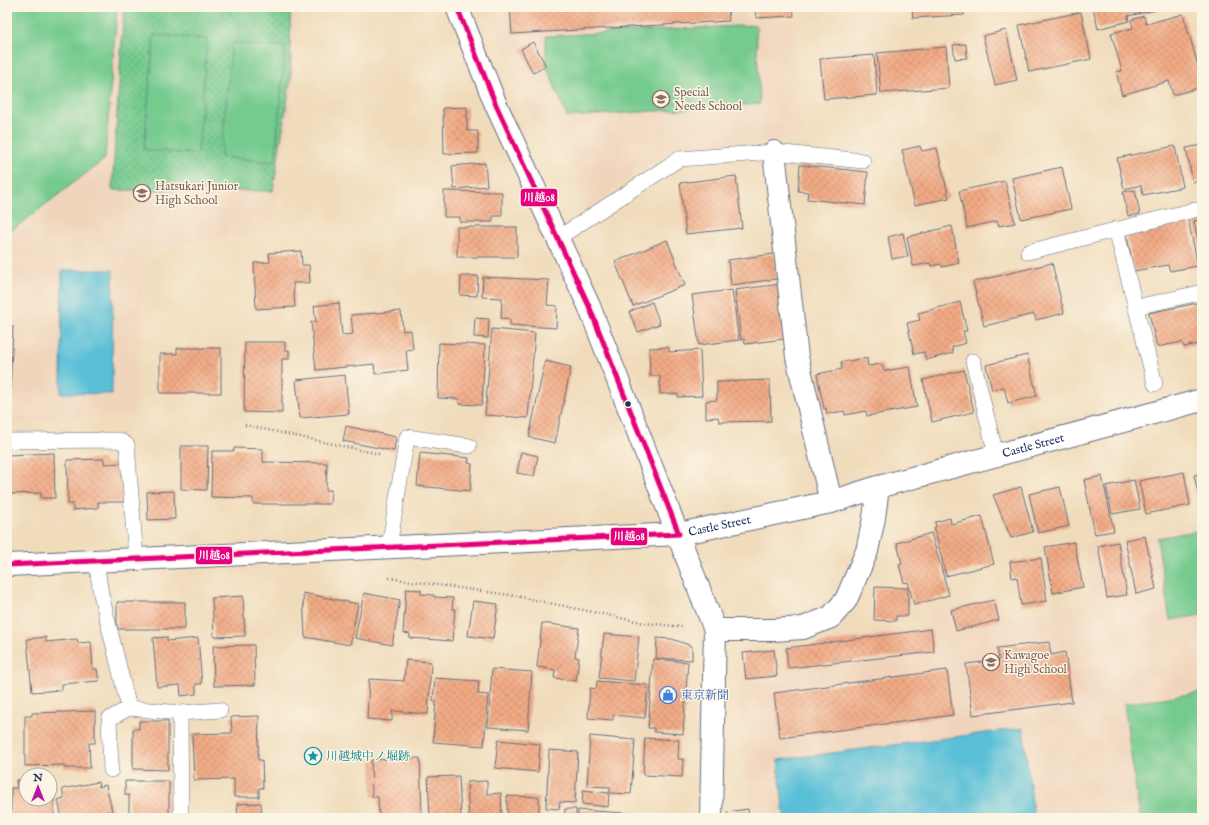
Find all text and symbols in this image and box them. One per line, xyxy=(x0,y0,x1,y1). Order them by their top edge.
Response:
place label: Special Needs School xyxy=(674,85,743,114)
school or university icon: Special Needs School xyxy=(651,89,671,109)
place label: Hatsukari Junior High School xyxy=(155,179,239,208)
school or university icon: Hatsukari Junior High School xyxy=(132,183,152,203)
line badge: 川越08 xyxy=(520,188,558,207)
text: 川越08 xyxy=(523,191,555,205)
unlabelled marker xyxy=(623,399,633,409)
street label: Castle Street xyxy=(1001,430,1066,461)
street label: Castle Street xyxy=(687,512,752,540)
line badge: 川越08 xyxy=(610,527,648,546)
text: 川越08 xyxy=(613,530,645,544)
line badge: 川越08 xyxy=(195,546,233,565)
text: 川越08 xyxy=(198,549,230,563)
place label: Kawagoe High School xyxy=(1004,648,1068,677)
school or university icon: Kawagoe High School xyxy=(981,652,1001,672)
shop icon: 東京新聞 xyxy=(658,685,678,705)
place label: 東京新聞 xyxy=(681,688,729,703)
place icon: 川越城中ノ堀跡 xyxy=(303,746,323,766)
place label: 川越城中ノ堀跡 xyxy=(326,749,410,764)
north arrow xyxy=(18,767,58,807)
text: N xyxy=(32,771,43,785)

